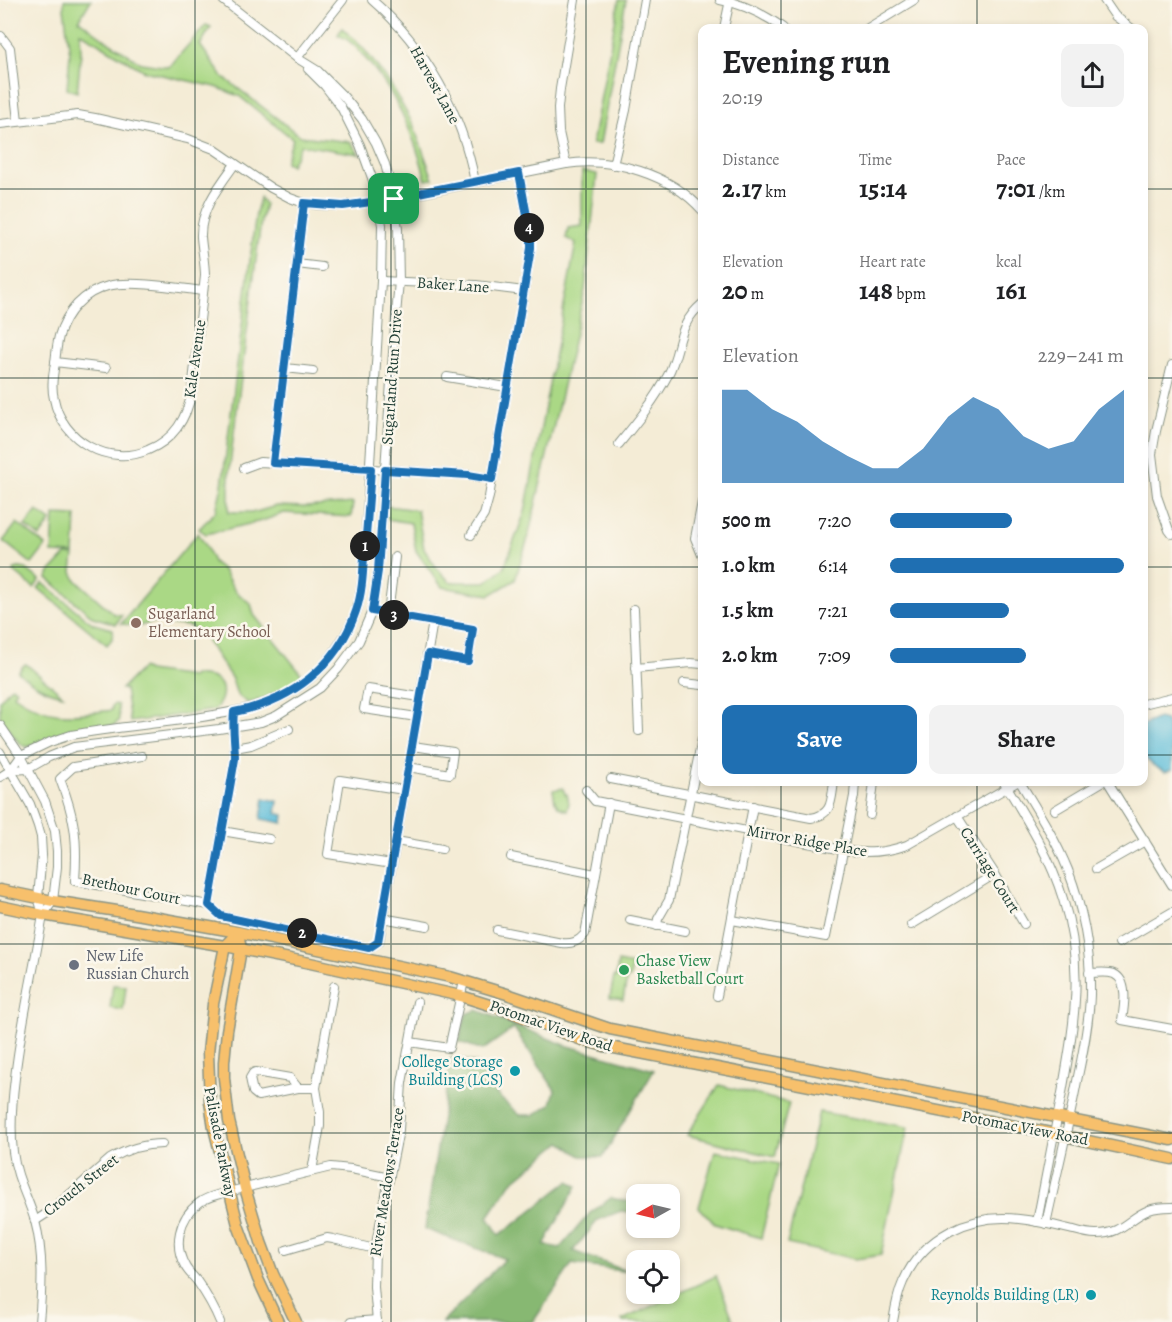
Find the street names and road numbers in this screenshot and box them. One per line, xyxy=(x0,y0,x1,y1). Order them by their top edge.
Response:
street label: Harvest Lane xyxy=(405,42,465,128)
street label: Baker Lane xyxy=(416,271,490,299)
street label: Sugarland Run Drive xyxy=(376,308,408,446)
street label: Kale Avenue xyxy=(179,318,211,400)
street label: Mirror Ridge Place xyxy=(745,820,869,862)
street label: Carriage Court xyxy=(955,823,1025,917)
street label: Brethour Court xyxy=(80,868,182,910)
street label: Potomac View Road xyxy=(487,995,616,1057)
street label: Palisade Parkway xyxy=(198,1085,242,1200)
street label: Potomac View Road xyxy=(960,1105,1091,1151)
street label: River Meadows Terrace xyxy=(364,1106,410,1258)
street label: Crouch Street xyxy=(39,1149,123,1221)

